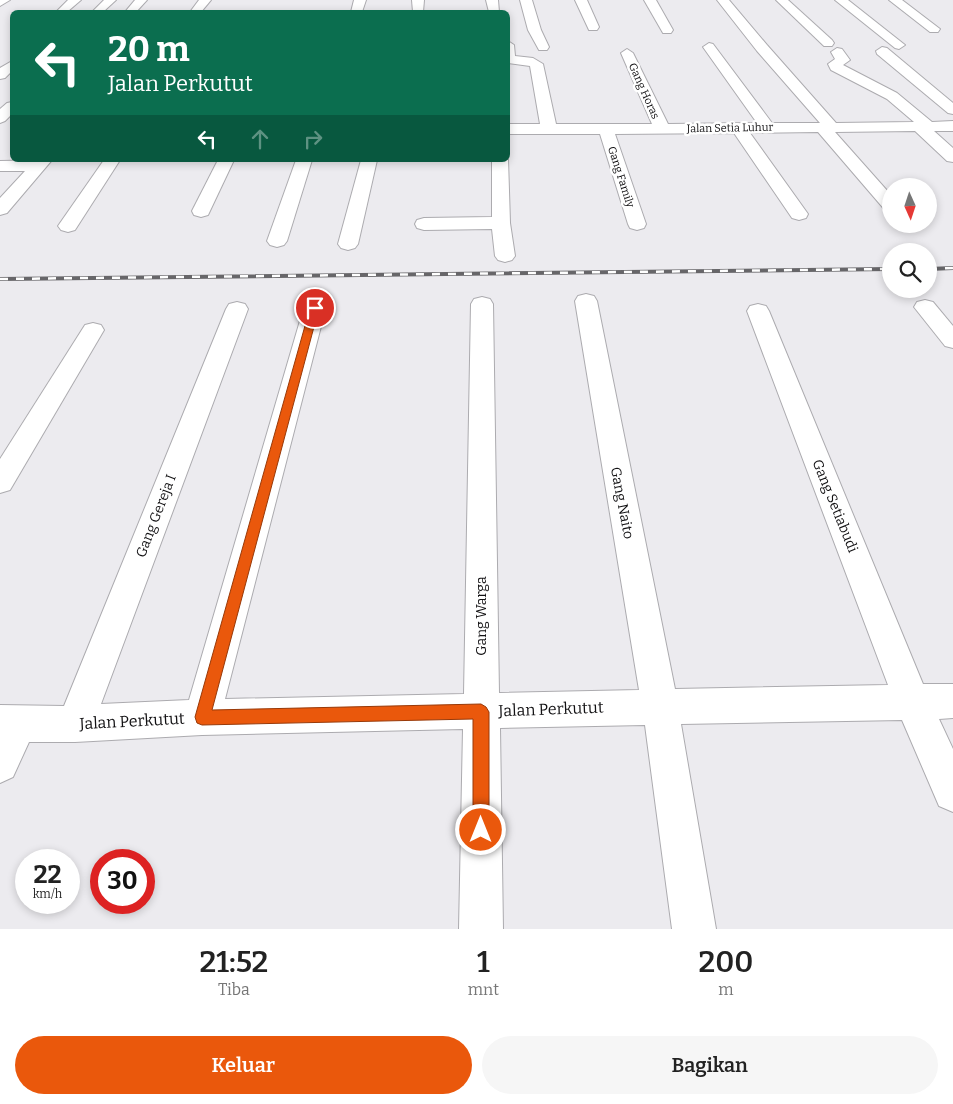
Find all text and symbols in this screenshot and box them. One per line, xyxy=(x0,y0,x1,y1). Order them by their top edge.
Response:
text: 20 m xyxy=(108,28,190,70)
icon: left xyxy=(25,30,90,95)
street label: Gang Horas xyxy=(626,61,662,121)
text: Jalan Perkutut xyxy=(108,70,253,97)
street label: Jalan Setia Luhur xyxy=(686,121,774,135)
icon: left xyxy=(193,125,221,153)
icon: ahead xyxy=(246,125,274,153)
icon: right xyxy=(299,125,327,153)
street label: Gang Family xyxy=(605,145,637,209)
north arrow xyxy=(882,178,938,232)
map controls xyxy=(882,178,937,298)
button: search xyxy=(882,243,937,298)
pin xyxy=(294,287,336,329)
icon: arrive xyxy=(301,294,329,322)
street label: Gang Setiabudi xyxy=(809,457,861,555)
street label: Gang Naito xyxy=(607,466,637,540)
street label: Gang Gereja I xyxy=(132,472,180,560)
street label: Gang Warga xyxy=(473,576,490,656)
street label: Jalan Perkutut xyxy=(497,698,604,720)
street label: Jalan Perkutut xyxy=(78,709,185,733)
position arrow xyxy=(454,803,506,855)
speed limit sign: 30 xyxy=(90,849,155,914)
text: 22 xyxy=(33,860,62,890)
text: km/h xyxy=(33,887,62,901)
text: 21:52 xyxy=(200,944,268,980)
text: 1 xyxy=(477,944,490,980)
text: 200 xyxy=(699,944,753,980)
text: Tiba xyxy=(218,980,250,999)
text: mnt xyxy=(468,980,499,999)
text: m xyxy=(718,980,734,999)
button: Keluar xyxy=(15,1036,472,1094)
button: Bagikan xyxy=(482,1036,938,1094)

